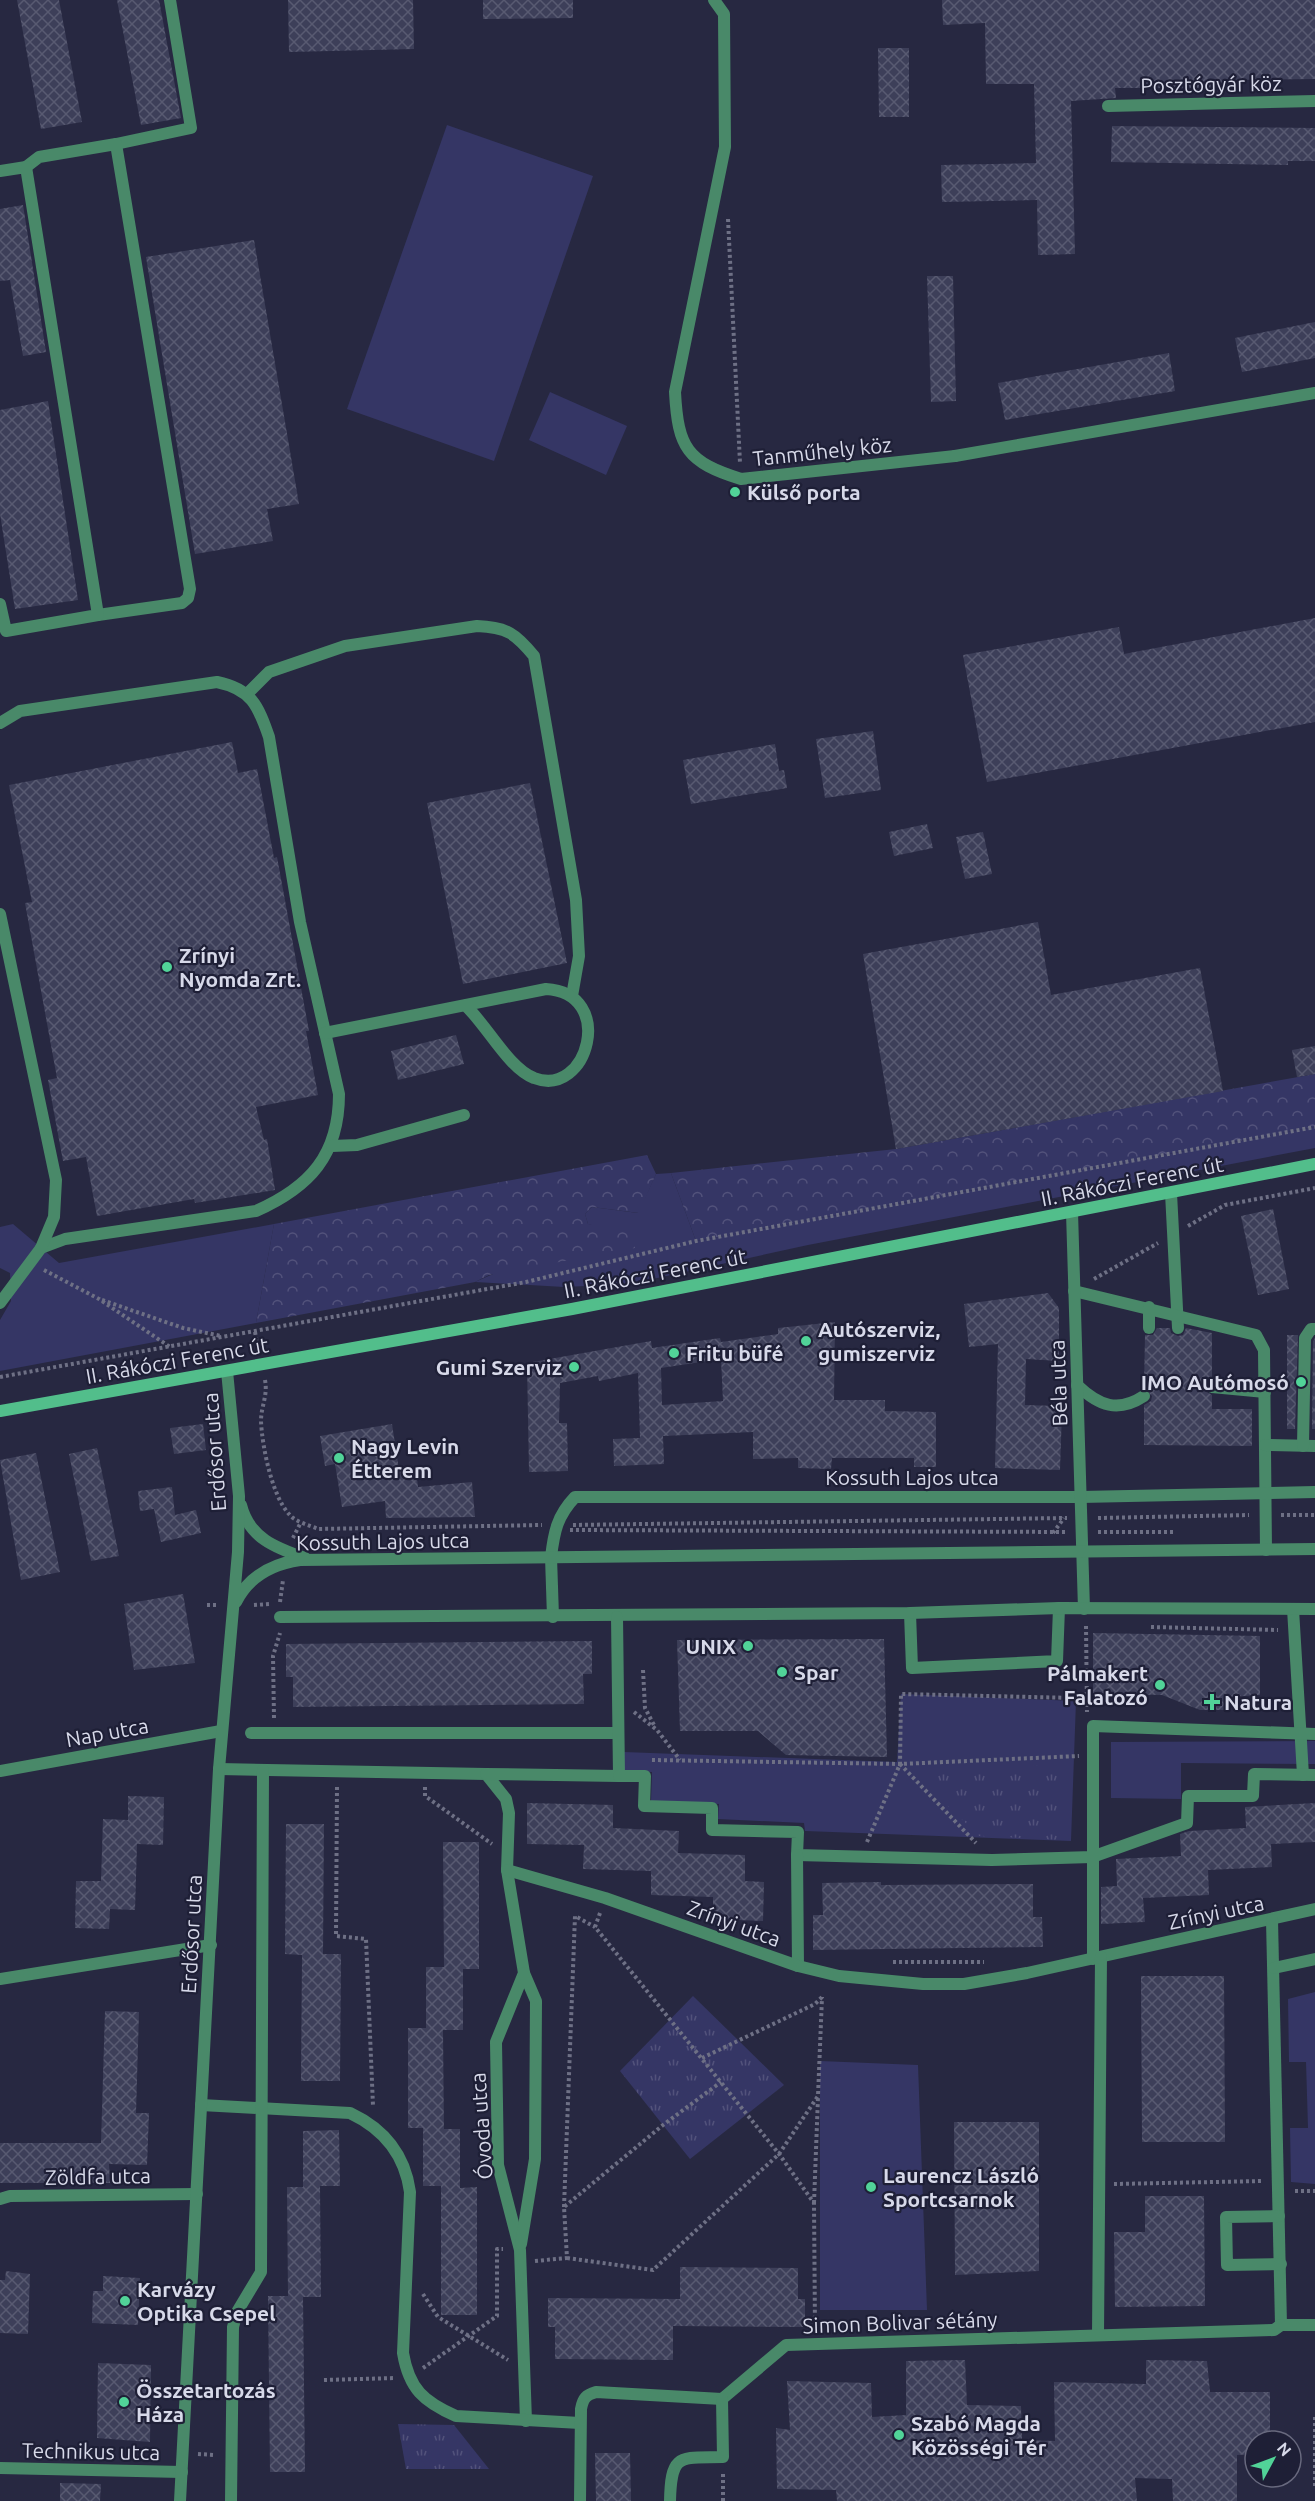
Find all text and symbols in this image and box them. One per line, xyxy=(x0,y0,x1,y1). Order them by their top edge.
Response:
street label: Posztógyár köz xyxy=(1140,71,1282,97)
street label: Tanműhely köz xyxy=(751,432,893,470)
place label: Külső porta xyxy=(747,480,861,504)
marker: Külső porta xyxy=(728,485,742,499)
place label: Zrínyi Nyomda Zrt. xyxy=(179,943,301,991)
marker: Zrínyi Nyomda Zrt. xyxy=(160,960,174,974)
street label: II. Rákóczi Ferenc út xyxy=(1039,1152,1225,1210)
street label: II. Rákóczi Ferenc út xyxy=(562,1244,748,1302)
place label: Autószerviz, gumiszerviz xyxy=(818,1317,940,1365)
street label: II. Rákóczi Ferenc út xyxy=(84,1332,270,1388)
marker: Autószerviz, gumiszerviz xyxy=(799,1334,813,1348)
street label: Béla utca xyxy=(1044,1339,1072,1427)
place label: Fritu büfé xyxy=(686,1341,784,1365)
marker: Fritu büfé xyxy=(667,1346,681,1360)
place label: Gumi Szerviz xyxy=(436,1355,562,1379)
marker: Gumi Szerviz xyxy=(567,1360,581,1374)
place label: IMO Autómosó xyxy=(1141,1370,1289,1394)
marker: IMO Autómosó xyxy=(1294,1375,1308,1389)
street label: Erdősor utca xyxy=(198,1392,230,1512)
place label: Nagy Levin Étterem xyxy=(351,1434,459,1482)
marker: Nagy Levin Étterem xyxy=(332,1451,346,1465)
street label: Kossuth Lajos utca xyxy=(825,1465,999,1489)
street label: Kossuth Lajos utca xyxy=(296,1527,470,1555)
place label: UNIX xyxy=(685,1634,736,1658)
marker: UNIX xyxy=(741,1639,755,1653)
place label: Spar xyxy=(794,1660,839,1684)
place label: Pálmakert Falatozó xyxy=(1047,1661,1148,1709)
marker: Spar xyxy=(775,1665,789,1679)
marker: Pálmakert Falatozó xyxy=(1153,1678,1167,1692)
place label: Natura xyxy=(1224,1690,1292,1714)
marker: Natura xyxy=(1205,1695,1219,1709)
street label: Nap utca xyxy=(64,1713,150,1751)
street label: Erdősor utca xyxy=(176,1874,206,1994)
street label: Zrínyi utca xyxy=(1166,1890,1266,1934)
street label: Zrínyi utca xyxy=(684,1895,784,1951)
street label: Óvoda utca xyxy=(465,2072,497,2180)
street label: Zöldfa utca xyxy=(45,2163,151,2189)
place label: Laurencz László Sportcsarnok xyxy=(883,2163,1039,2211)
marker: Laurencz László Sportcsarnok xyxy=(864,2180,878,2194)
place label: Karvázy Optika Csepel xyxy=(137,2277,276,2325)
marker: Karvázy Optika Csepel xyxy=(118,2294,132,2308)
street label: Simon Bolivar sétány xyxy=(802,2307,998,2337)
place label: Összetartozás Háza xyxy=(136,2378,276,2426)
marker: Összetartozás Háza xyxy=(117,2395,131,2409)
place label: Szabó Magda Közösségi Tér xyxy=(911,2411,1047,2459)
marker: Szabó Magda Közösségi Tér xyxy=(892,2428,906,2442)
north arrow xyxy=(1243,2429,1303,2489)
street label: Technikus utca xyxy=(22,2438,160,2464)
text: N xyxy=(1274,2439,1295,2460)

